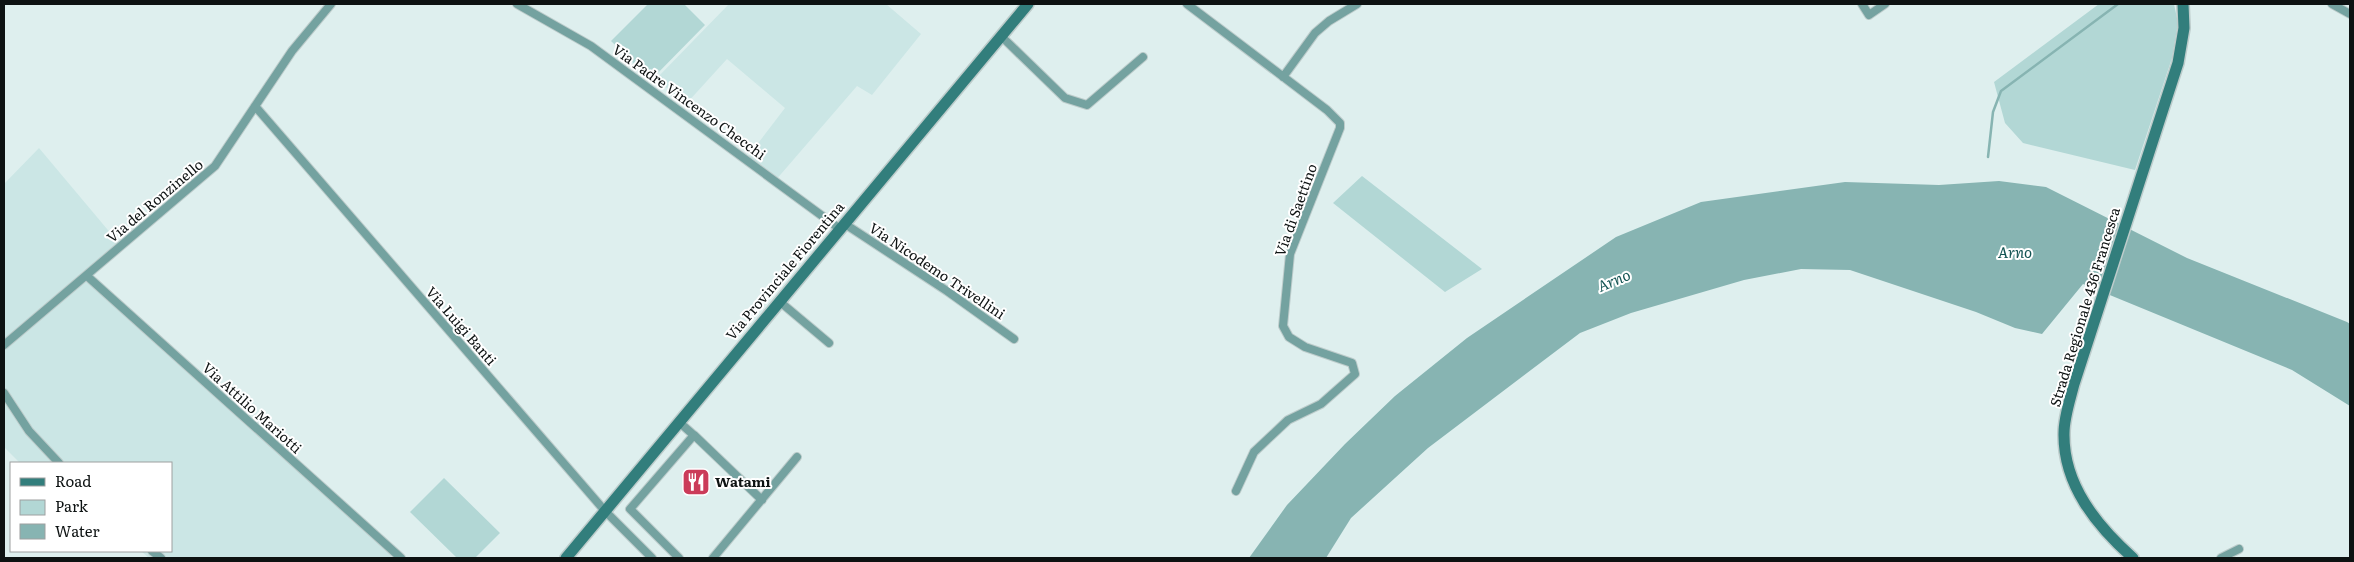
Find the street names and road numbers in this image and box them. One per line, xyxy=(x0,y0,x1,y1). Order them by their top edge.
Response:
street label: Via Padre Vincenzo Checchi xyxy=(609,39,771,164)
street label: Via del Ronzinello xyxy=(102,154,207,247)
street label: Via di Saettino xyxy=(1269,161,1321,259)
street label: Via Provinciale Fiorentina xyxy=(720,197,848,344)
street label: Strada Regionale 436 Francesca xyxy=(2044,204,2124,409)
street label: Via Nicodemo Trivellini xyxy=(866,217,1010,323)
street label: Via Luigi Banti xyxy=(422,282,502,369)
street label: Via Attilio Mariotti xyxy=(199,357,307,458)

